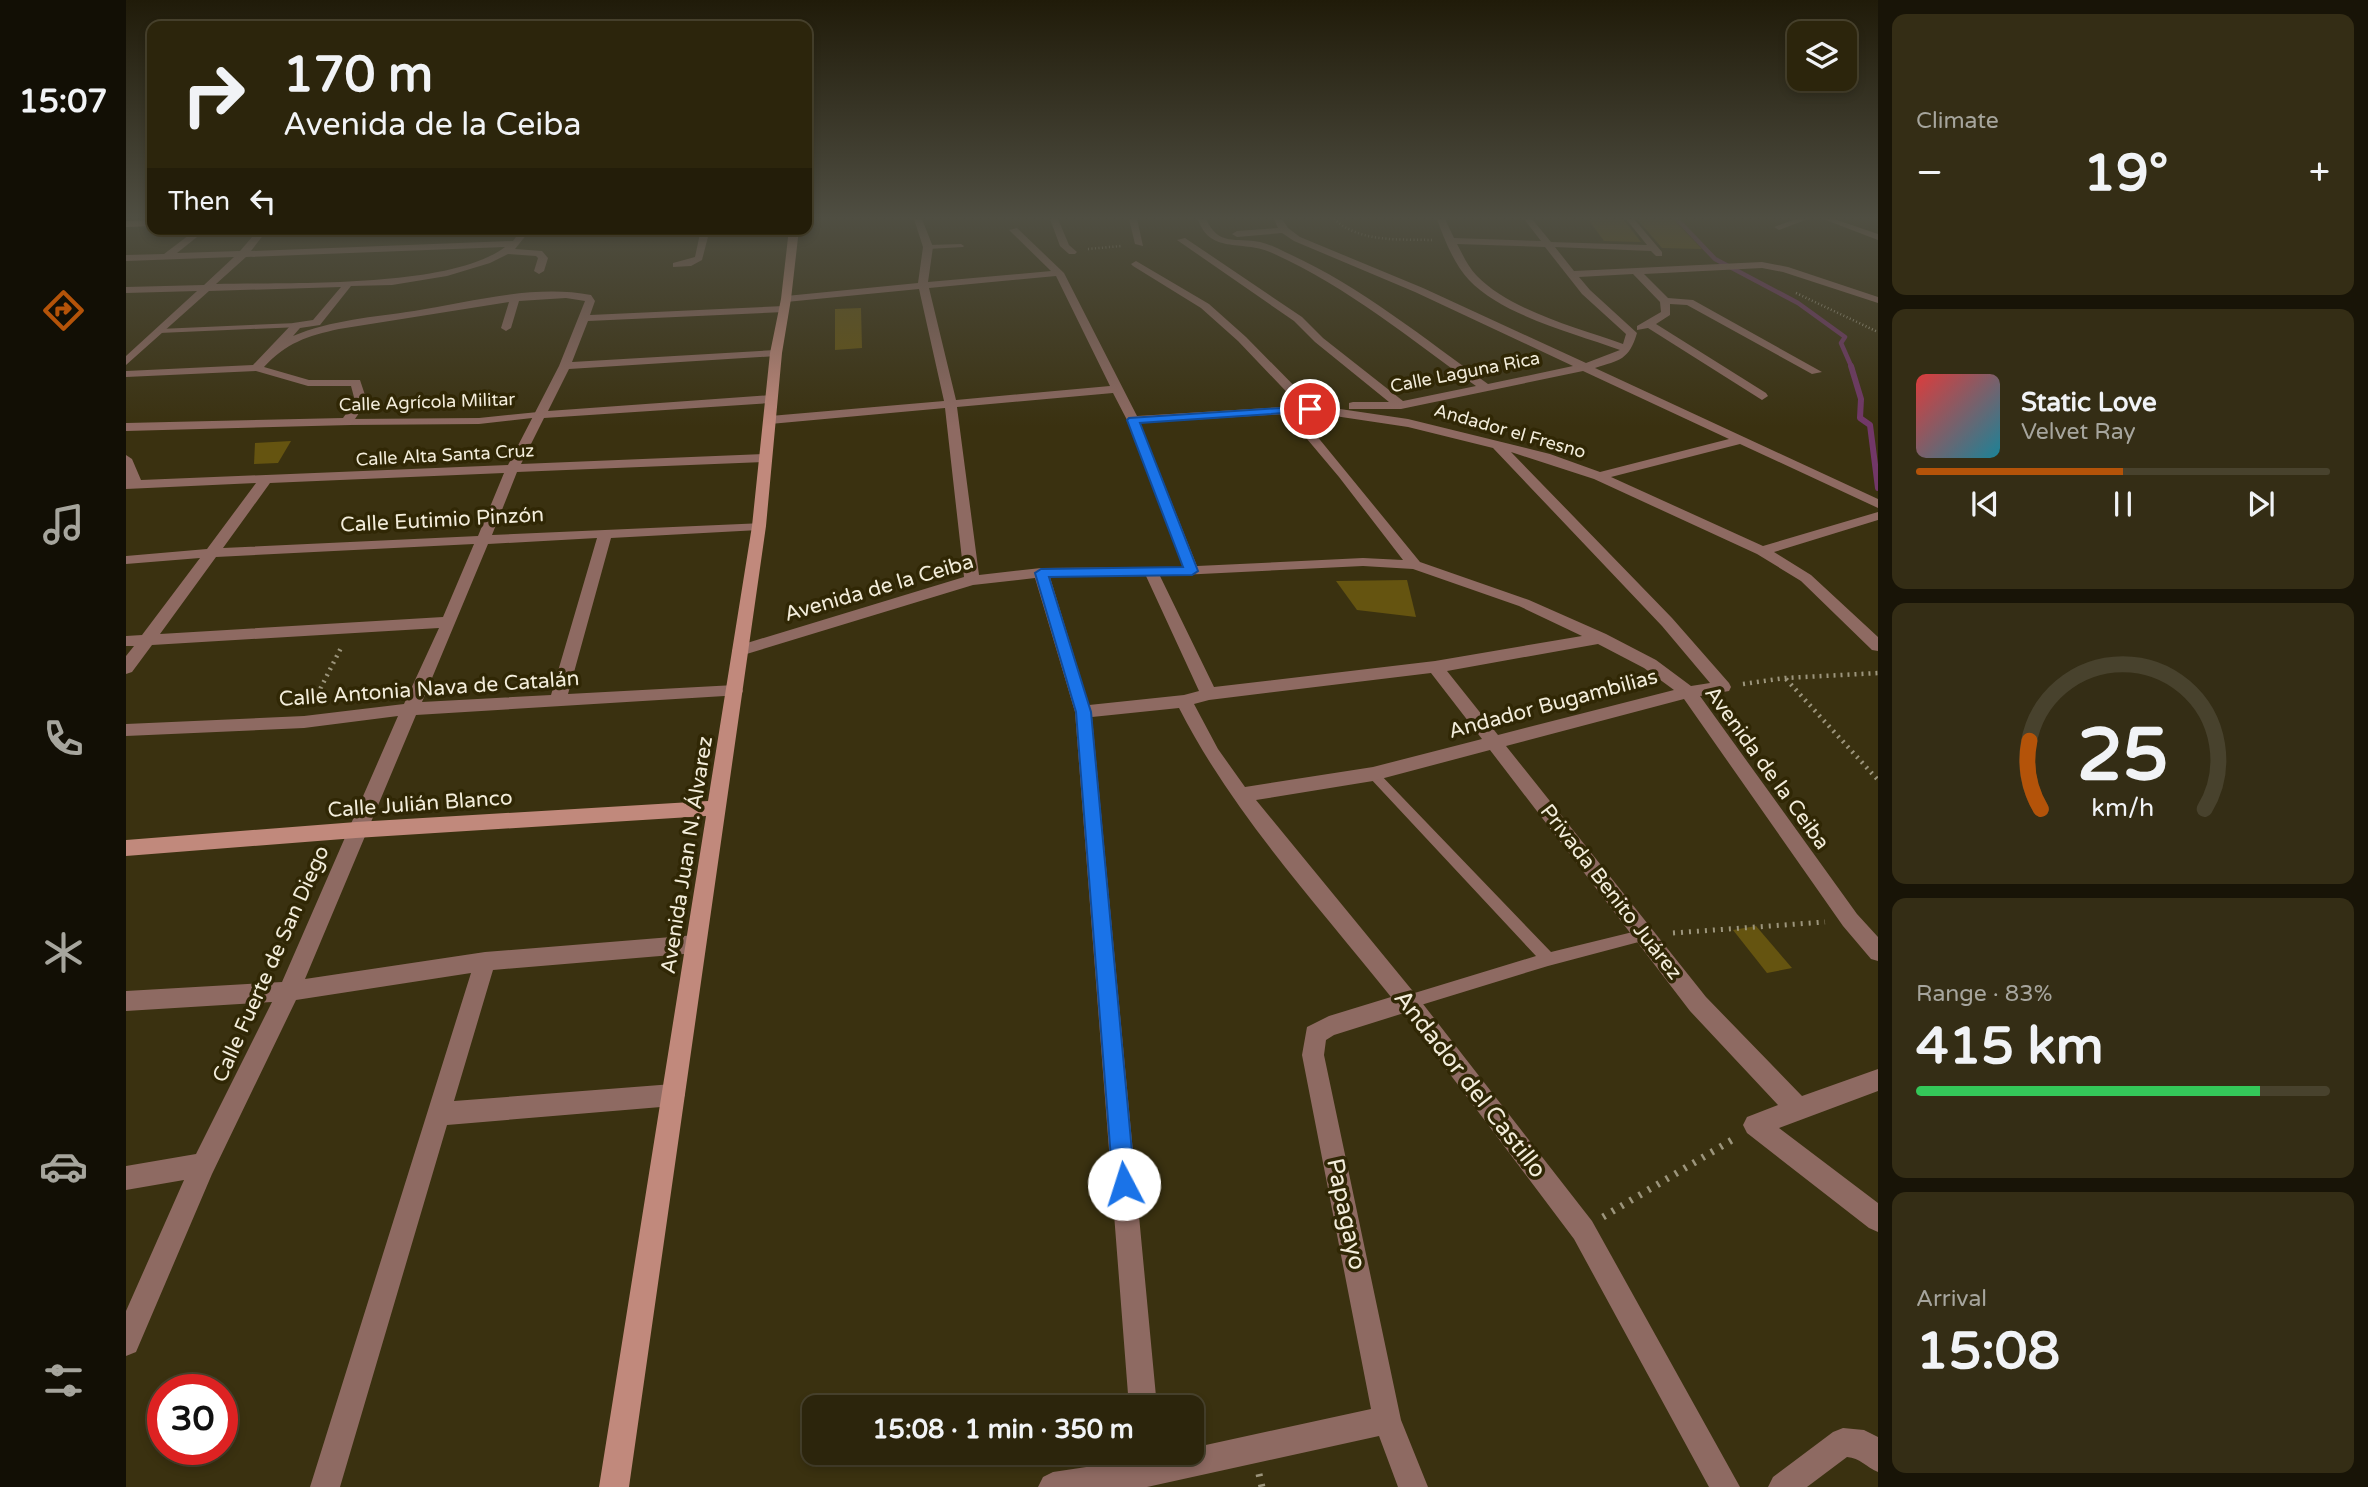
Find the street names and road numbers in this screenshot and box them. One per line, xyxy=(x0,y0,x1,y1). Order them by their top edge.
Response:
street label: Calle Laguna Rica xyxy=(1388,347,1542,397)
street label: Calle Agrícola Militar xyxy=(338,388,516,416)
street label: Andador el Fresno xyxy=(1432,399,1588,463)
street label: Calle Alta Santa Cruz xyxy=(355,439,535,471)
street label: Calle Eutimio Pinzón xyxy=(339,502,545,538)
street label: Avenida de la Ceiba xyxy=(781,549,977,627)
street label: Andador Bugambilias xyxy=(1446,664,1660,744)
street label: Calle Antonia Nava de Catalán xyxy=(278,666,580,712)
street label: Avenida de la Ceiba xyxy=(1699,681,1835,855)
street label: Avenida Juan N. Álvarez xyxy=(656,734,718,976)
street label: Calle Julián Blanco xyxy=(327,785,513,823)
street label: Privada Benito Juárez xyxy=(1535,799,1687,985)
street label: Calle Fuerte de San Diego xyxy=(207,842,335,1086)
street label: Andador del Castillo xyxy=(1388,984,1552,1184)
street label: Papagayo xyxy=(1320,1156,1372,1272)

